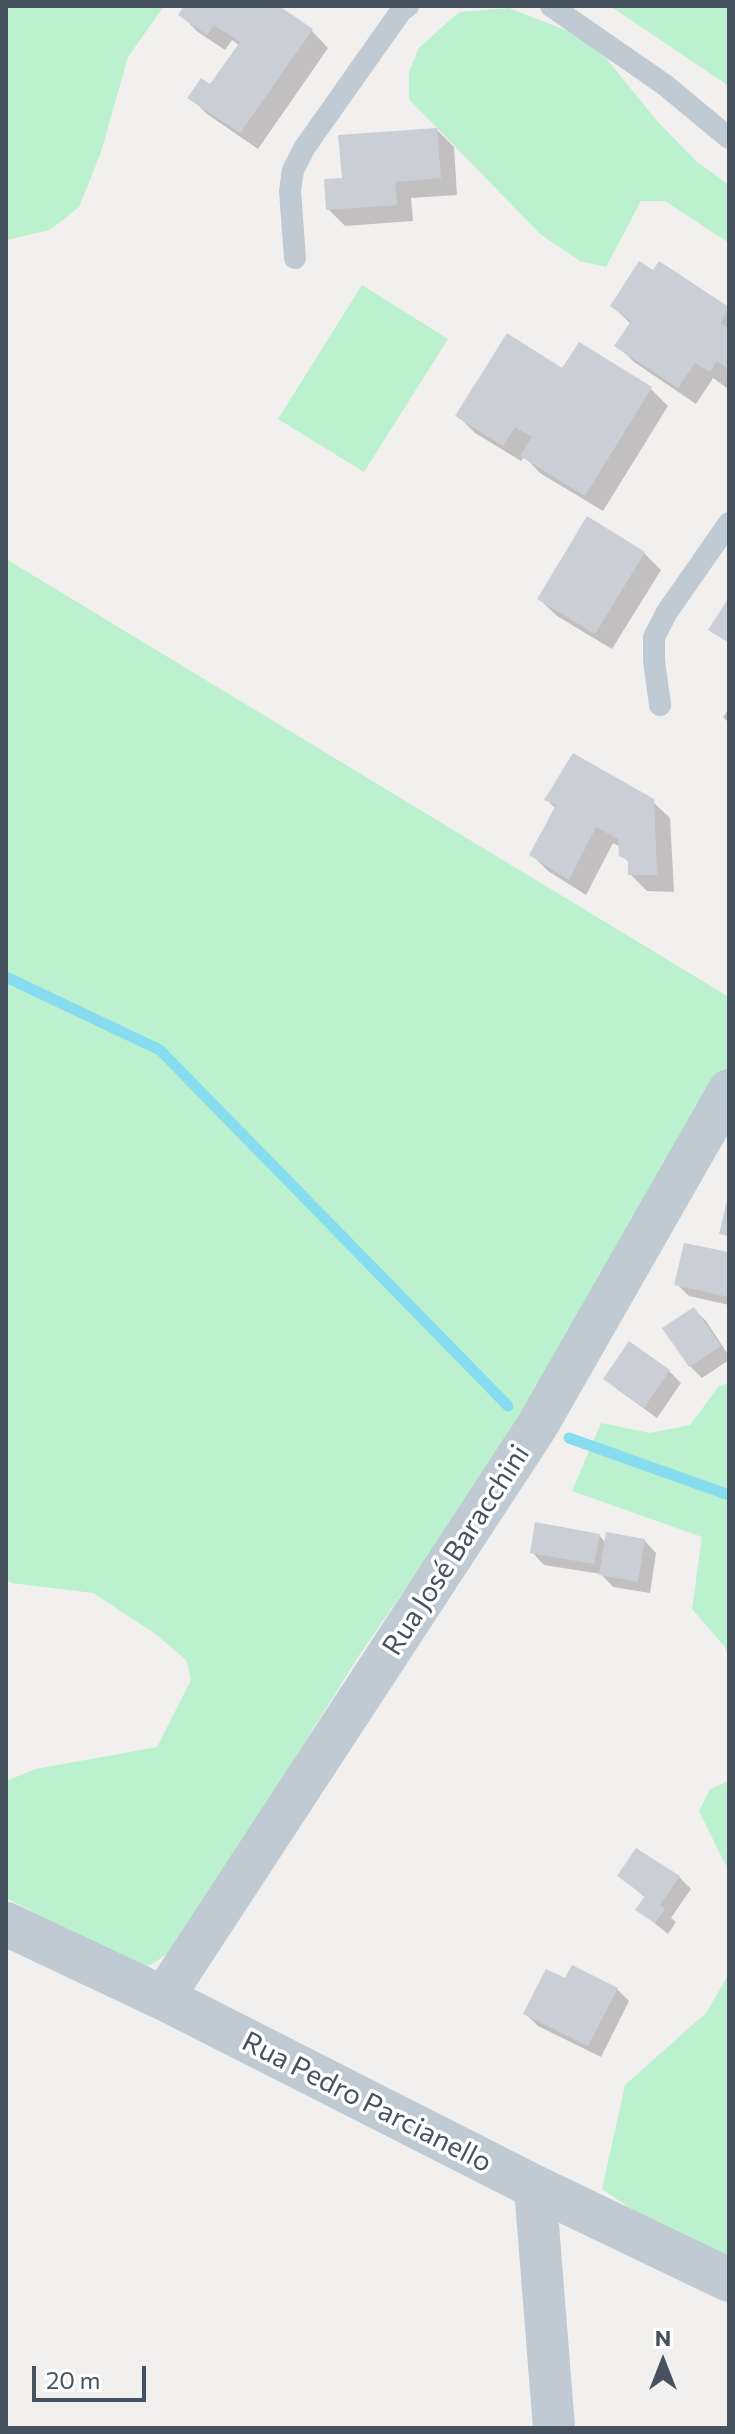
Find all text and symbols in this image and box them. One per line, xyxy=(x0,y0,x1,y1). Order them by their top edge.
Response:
street label: Rua José Baracchini xyxy=(375,1438,537,1662)
street label: Rua Pedro Parcianello xyxy=(237,2025,497,2179)
north arrow xyxy=(623,2322,703,2402)
text: N xyxy=(655,2324,671,2351)
scale bar xyxy=(36,2350,150,2400)
text: 20 m xyxy=(46,2365,100,2394)

